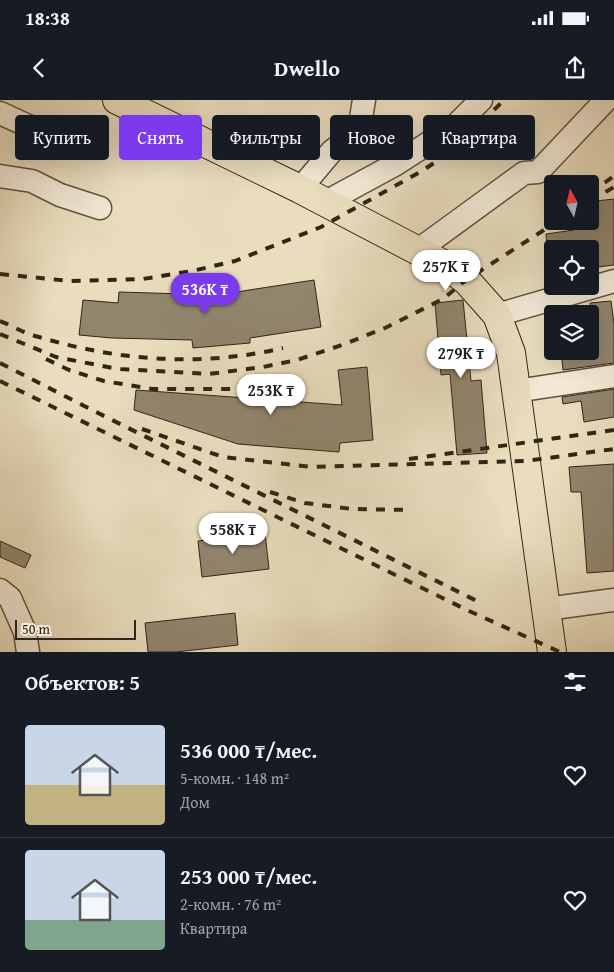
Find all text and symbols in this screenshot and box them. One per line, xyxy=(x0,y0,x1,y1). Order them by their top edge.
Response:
text: 18:38 xyxy=(25,4,70,32)
text: Dwello xyxy=(274,52,340,84)
icon: back xyxy=(25,54,53,82)
icon: share xyxy=(561,54,589,82)
chip: Купить xyxy=(15,115,109,160)
chip: Снять xyxy=(119,115,202,160)
chip: Фильтры xyxy=(212,115,320,160)
chip: Новое xyxy=(330,115,413,160)
chip: Квартира xyxy=(423,115,535,160)
north arrow xyxy=(544,175,599,230)
map controls xyxy=(544,175,599,360)
button: locate xyxy=(544,240,599,295)
pin: 257K ₸ xyxy=(405,250,487,292)
text: 257K ₸ xyxy=(423,254,469,278)
pin: 536K ₸ xyxy=(164,272,246,315)
text: 536K ₸ xyxy=(182,277,228,301)
button: layers xyxy=(544,305,599,360)
pin: 279K ₸ xyxy=(420,336,502,379)
text: 279K ₸ xyxy=(438,341,484,365)
pin: 253K ₸ xyxy=(230,374,312,416)
text: 253K ₸ xyxy=(248,378,294,402)
pin: 558K ₸ xyxy=(192,512,274,555)
text: 558K ₸ xyxy=(210,517,256,541)
scale bar xyxy=(15,617,136,640)
text: 50 m xyxy=(22,619,50,639)
text: Объектов: 5 xyxy=(25,667,140,698)
icon: filters xyxy=(561,668,589,696)
text: 536 000 ₸/мес. xyxy=(180,735,317,766)
icon: home xyxy=(65,745,125,805)
icon: heart xyxy=(561,761,589,789)
text: 5-комн. · 148 m² xyxy=(180,766,289,790)
text: Дом xyxy=(180,790,210,814)
text: 253 000 ₸/мес. xyxy=(180,861,317,892)
icon: home xyxy=(65,870,125,930)
icon: heart xyxy=(561,886,589,914)
text: 2-комн. · 76 m² xyxy=(180,892,281,916)
text: Квартира xyxy=(180,916,247,940)

